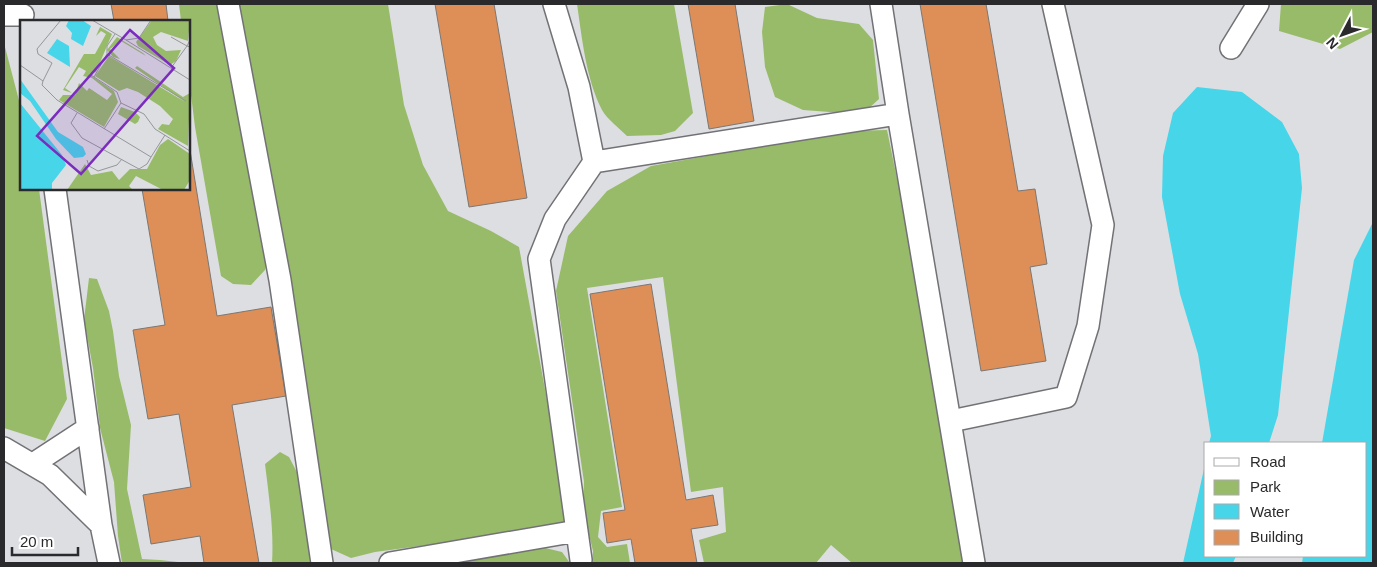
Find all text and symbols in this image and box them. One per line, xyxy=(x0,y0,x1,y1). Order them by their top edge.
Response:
north arrow xyxy=(1317,10,1367,60)
inset map xyxy=(20,20,190,190)
text: N xyxy=(1323,34,1342,53)
legend xyxy=(1204,442,1367,557)
text: Road xyxy=(1250,453,1286,470)
text: Park xyxy=(1250,478,1281,495)
text: Water xyxy=(1250,503,1289,520)
scale bar xyxy=(12,524,79,556)
text: Building xyxy=(1250,528,1303,545)
text: 20 m xyxy=(20,533,53,550)

